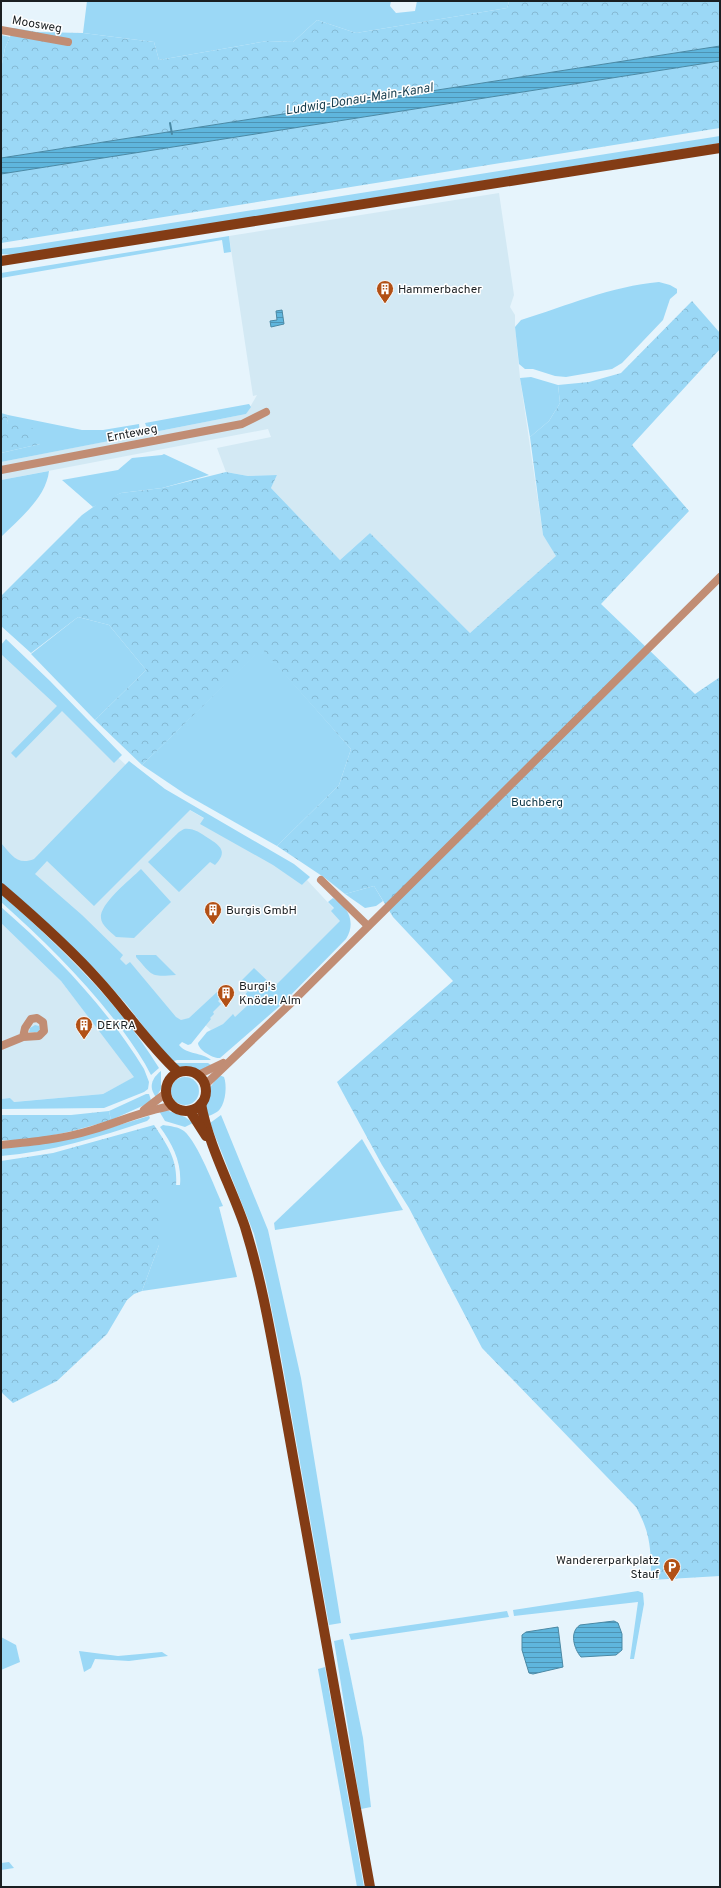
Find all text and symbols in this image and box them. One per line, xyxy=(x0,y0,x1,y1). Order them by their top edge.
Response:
street label: Moosweg xyxy=(11,13,63,37)
water label: Ludwig-Donau-Main-Kanal xyxy=(284,80,435,120)
building icon: Hammerbacher xyxy=(375,279,395,304)
place label: Hammerbacher xyxy=(398,282,482,298)
street label: Ernteweg xyxy=(106,421,159,447)
park label: Buchberg xyxy=(511,795,563,811)
building icon: Burgis GmbH xyxy=(203,900,223,925)
place label: Burgis GmbH xyxy=(226,903,297,919)
place label: Burgi's Knödel Alm xyxy=(239,979,301,1009)
building icon: Burgi's Knödel Alm xyxy=(216,983,236,1008)
building icon: DEKRA xyxy=(74,1015,94,1040)
place label: DEKRA xyxy=(97,1018,136,1034)
place label: Wandererparkplatz Stauf xyxy=(556,1553,659,1583)
parking icon: Wandererparkplatz Stauf xyxy=(662,1557,682,1582)

